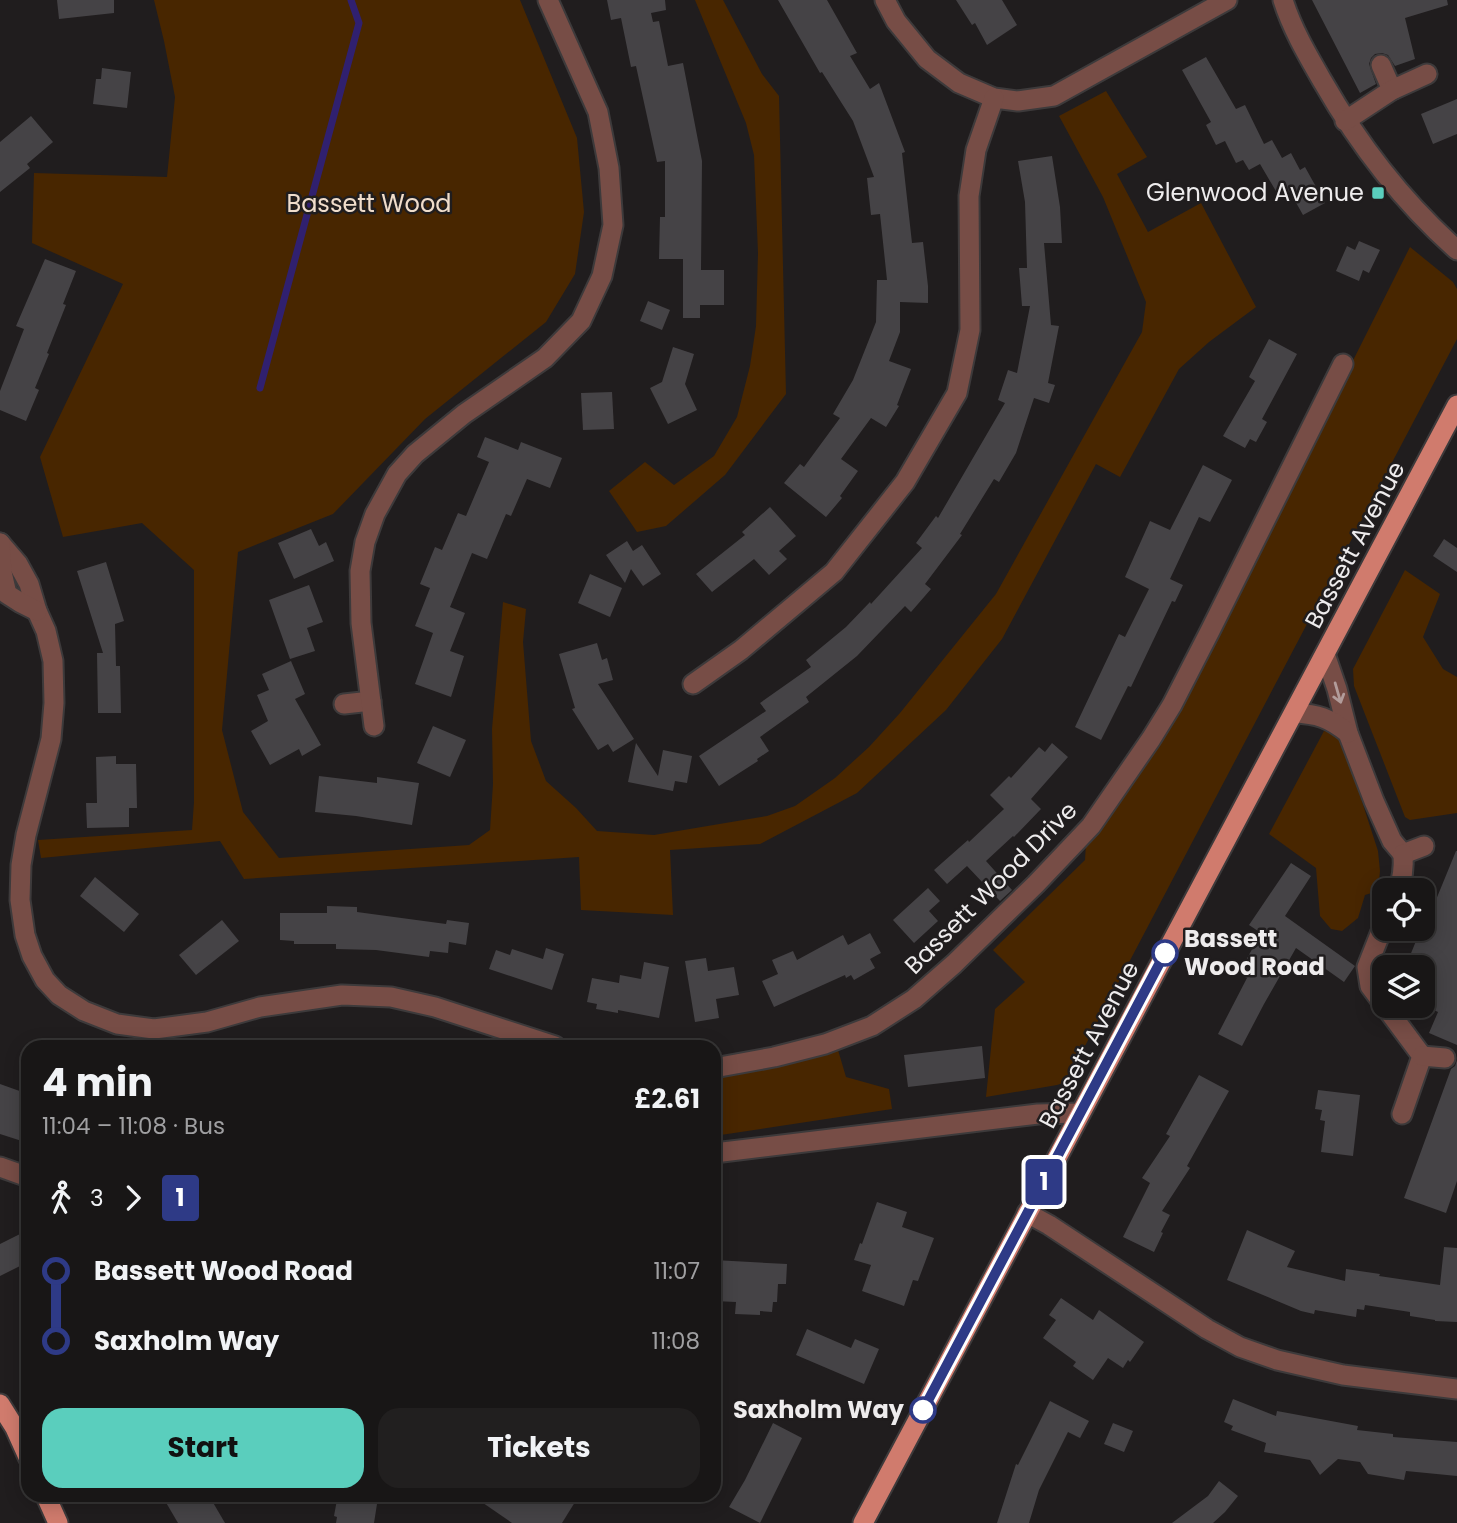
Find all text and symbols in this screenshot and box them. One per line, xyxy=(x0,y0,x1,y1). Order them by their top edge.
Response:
place label: Glenwood Avenue xyxy=(1146,176,1364,209)
marker: Glenwood Avenue xyxy=(1370,185,1386,201)
park label: Bassett Wood xyxy=(286,187,452,220)
street label: Bassett Avenue xyxy=(1297,455,1413,634)
one-way arrow xyxy=(1332,682,1345,704)
street label: Bassett Wood Drive xyxy=(897,794,1084,981)
map controls xyxy=(1372,878,1435,1018)
button: locate xyxy=(1372,878,1435,941)
place label: Bassett Wood Road xyxy=(1184,922,1325,983)
marker: Bassett Wood Road xyxy=(1152,940,1178,966)
street label: Bassett Avenue xyxy=(1031,955,1147,1134)
button: layers xyxy=(1372,955,1435,1018)
text: 4 min xyxy=(42,1056,153,1109)
text: £2.61 xyxy=(634,1081,700,1117)
text: 11:04 – 11:08 · Bus xyxy=(42,1110,225,1142)
line badge: 1 xyxy=(1021,1159,1067,1205)
text: 1 xyxy=(1039,1165,1049,1198)
icon: walk xyxy=(42,1179,80,1217)
icon: forward xyxy=(114,1179,152,1217)
text: 1 xyxy=(176,1181,185,1214)
text: 3 xyxy=(90,1182,104,1214)
text: Bassett Wood Road xyxy=(94,1253,353,1289)
text: 11:07 xyxy=(653,1255,700,1287)
text: Saxholm Way xyxy=(94,1323,279,1359)
text: 11:08 xyxy=(651,1325,700,1357)
place label: Saxholm Way xyxy=(733,1393,905,1426)
marker: Saxholm Way xyxy=(910,1397,936,1423)
button: Start xyxy=(42,1408,364,1488)
button: Tickets xyxy=(378,1408,700,1488)

